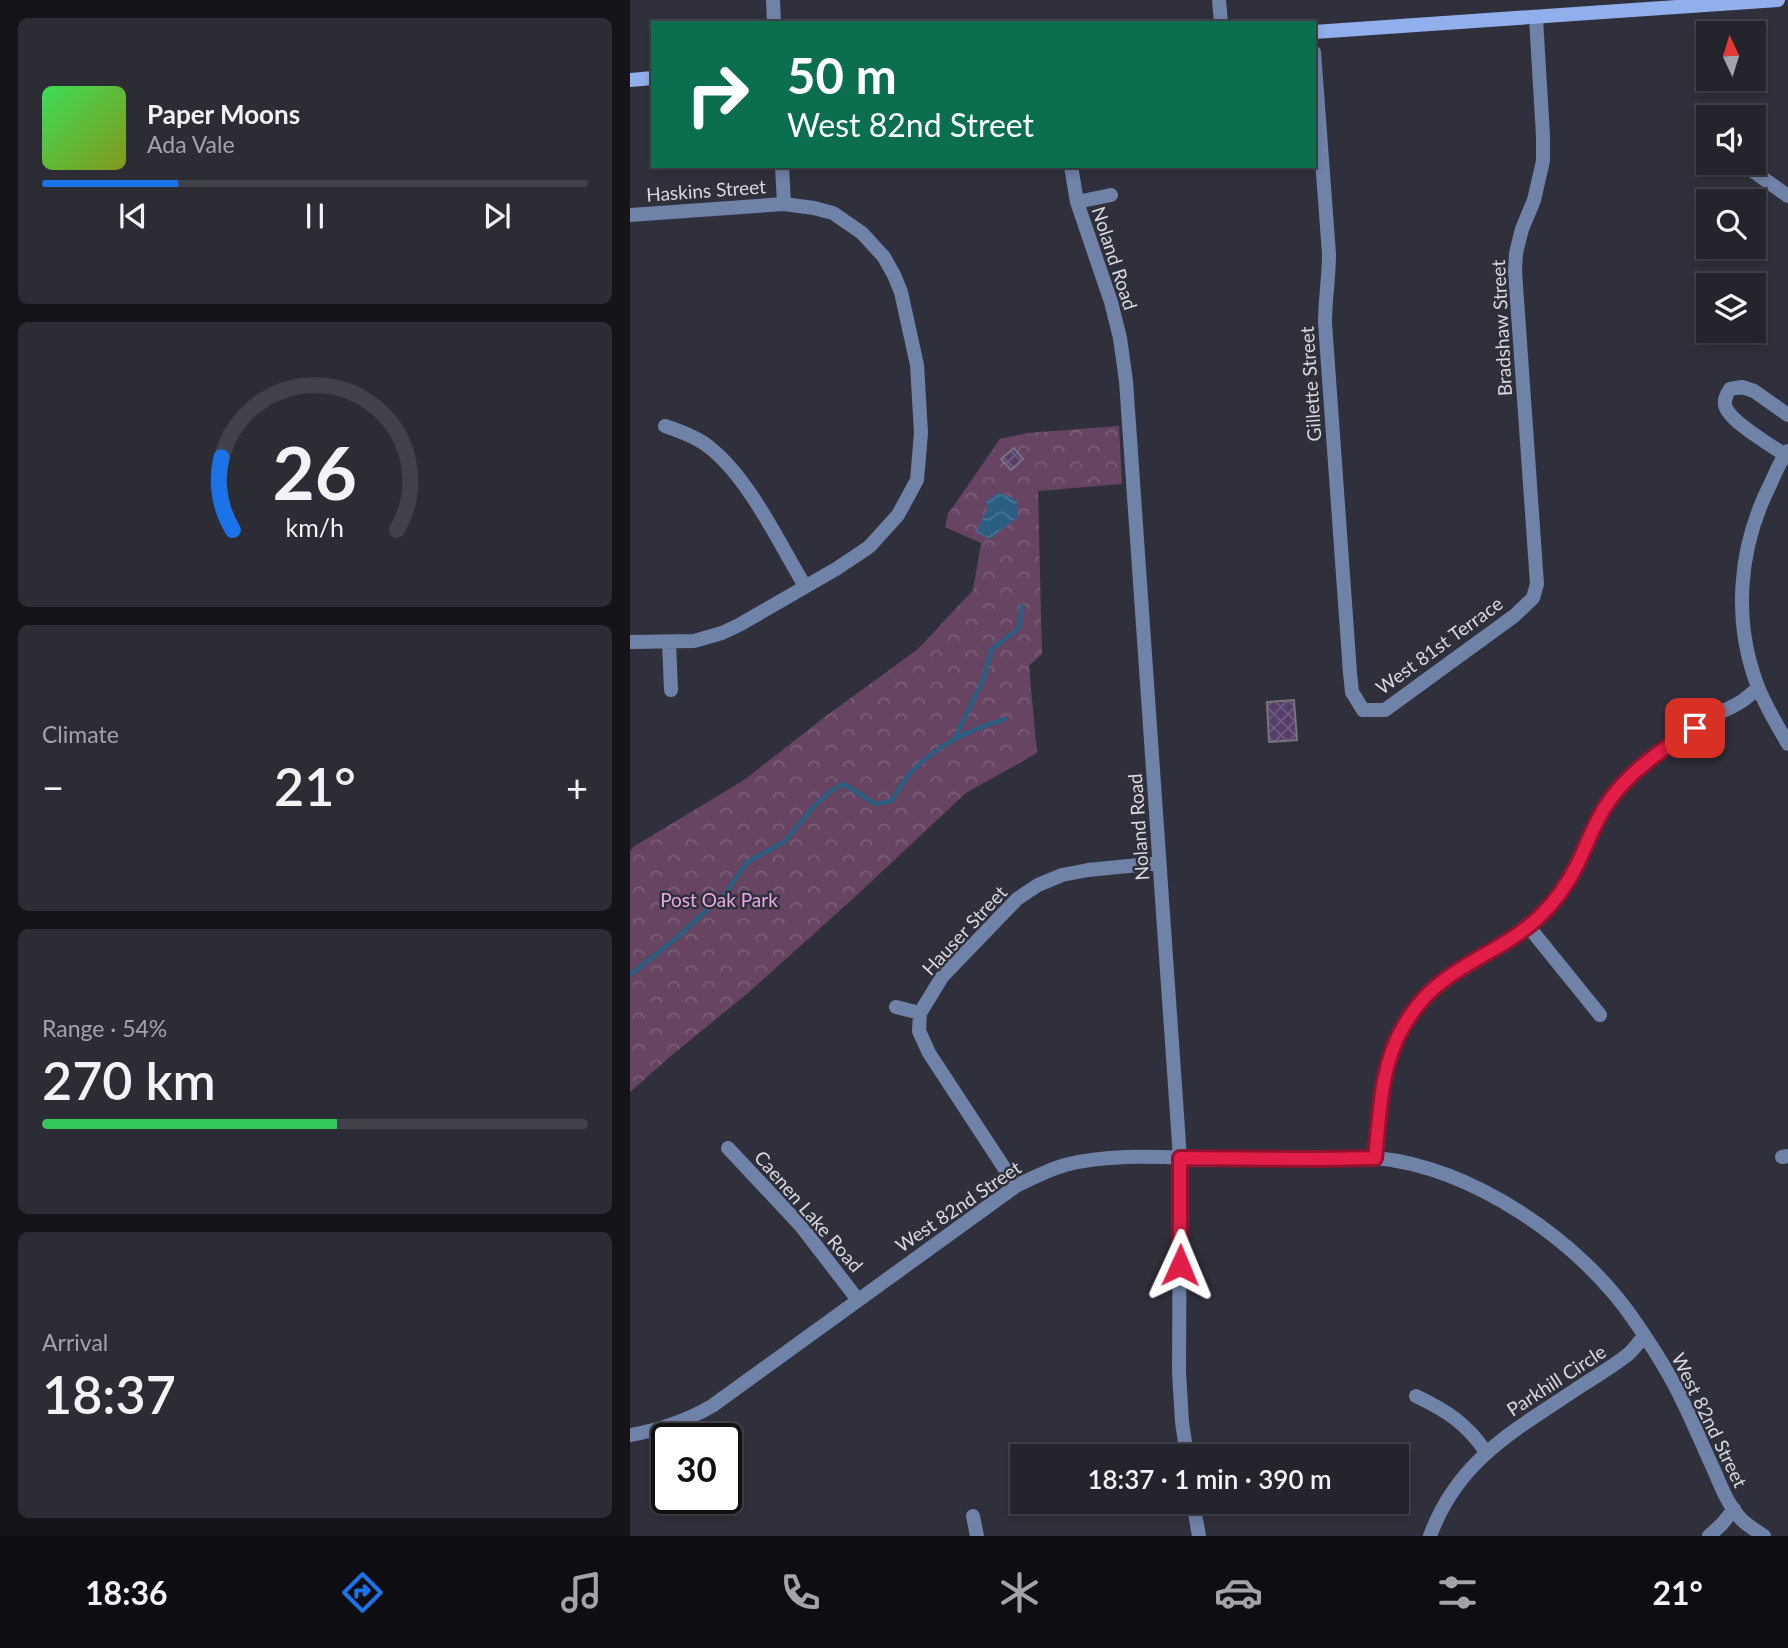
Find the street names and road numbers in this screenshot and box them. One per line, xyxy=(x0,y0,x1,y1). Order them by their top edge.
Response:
street label: Haskins Street xyxy=(645,174,767,206)
street label: Noland Road xyxy=(1088,203,1142,313)
street label: Bradshaw Street xyxy=(1486,259,1516,397)
street label: Gillette Street xyxy=(1294,326,1325,442)
street label: West 81st Terrace xyxy=(1371,591,1507,699)
street label: Noland Road xyxy=(1123,773,1153,881)
street label: Hauser Street xyxy=(917,880,1011,980)
street label: Caenen Lake Road xyxy=(750,1145,868,1277)
street label: West 82nd Street xyxy=(891,1155,1025,1257)
street label: Parkhill Circle xyxy=(1502,1339,1610,1421)
street label: West 82nd Street xyxy=(1668,1349,1753,1491)

